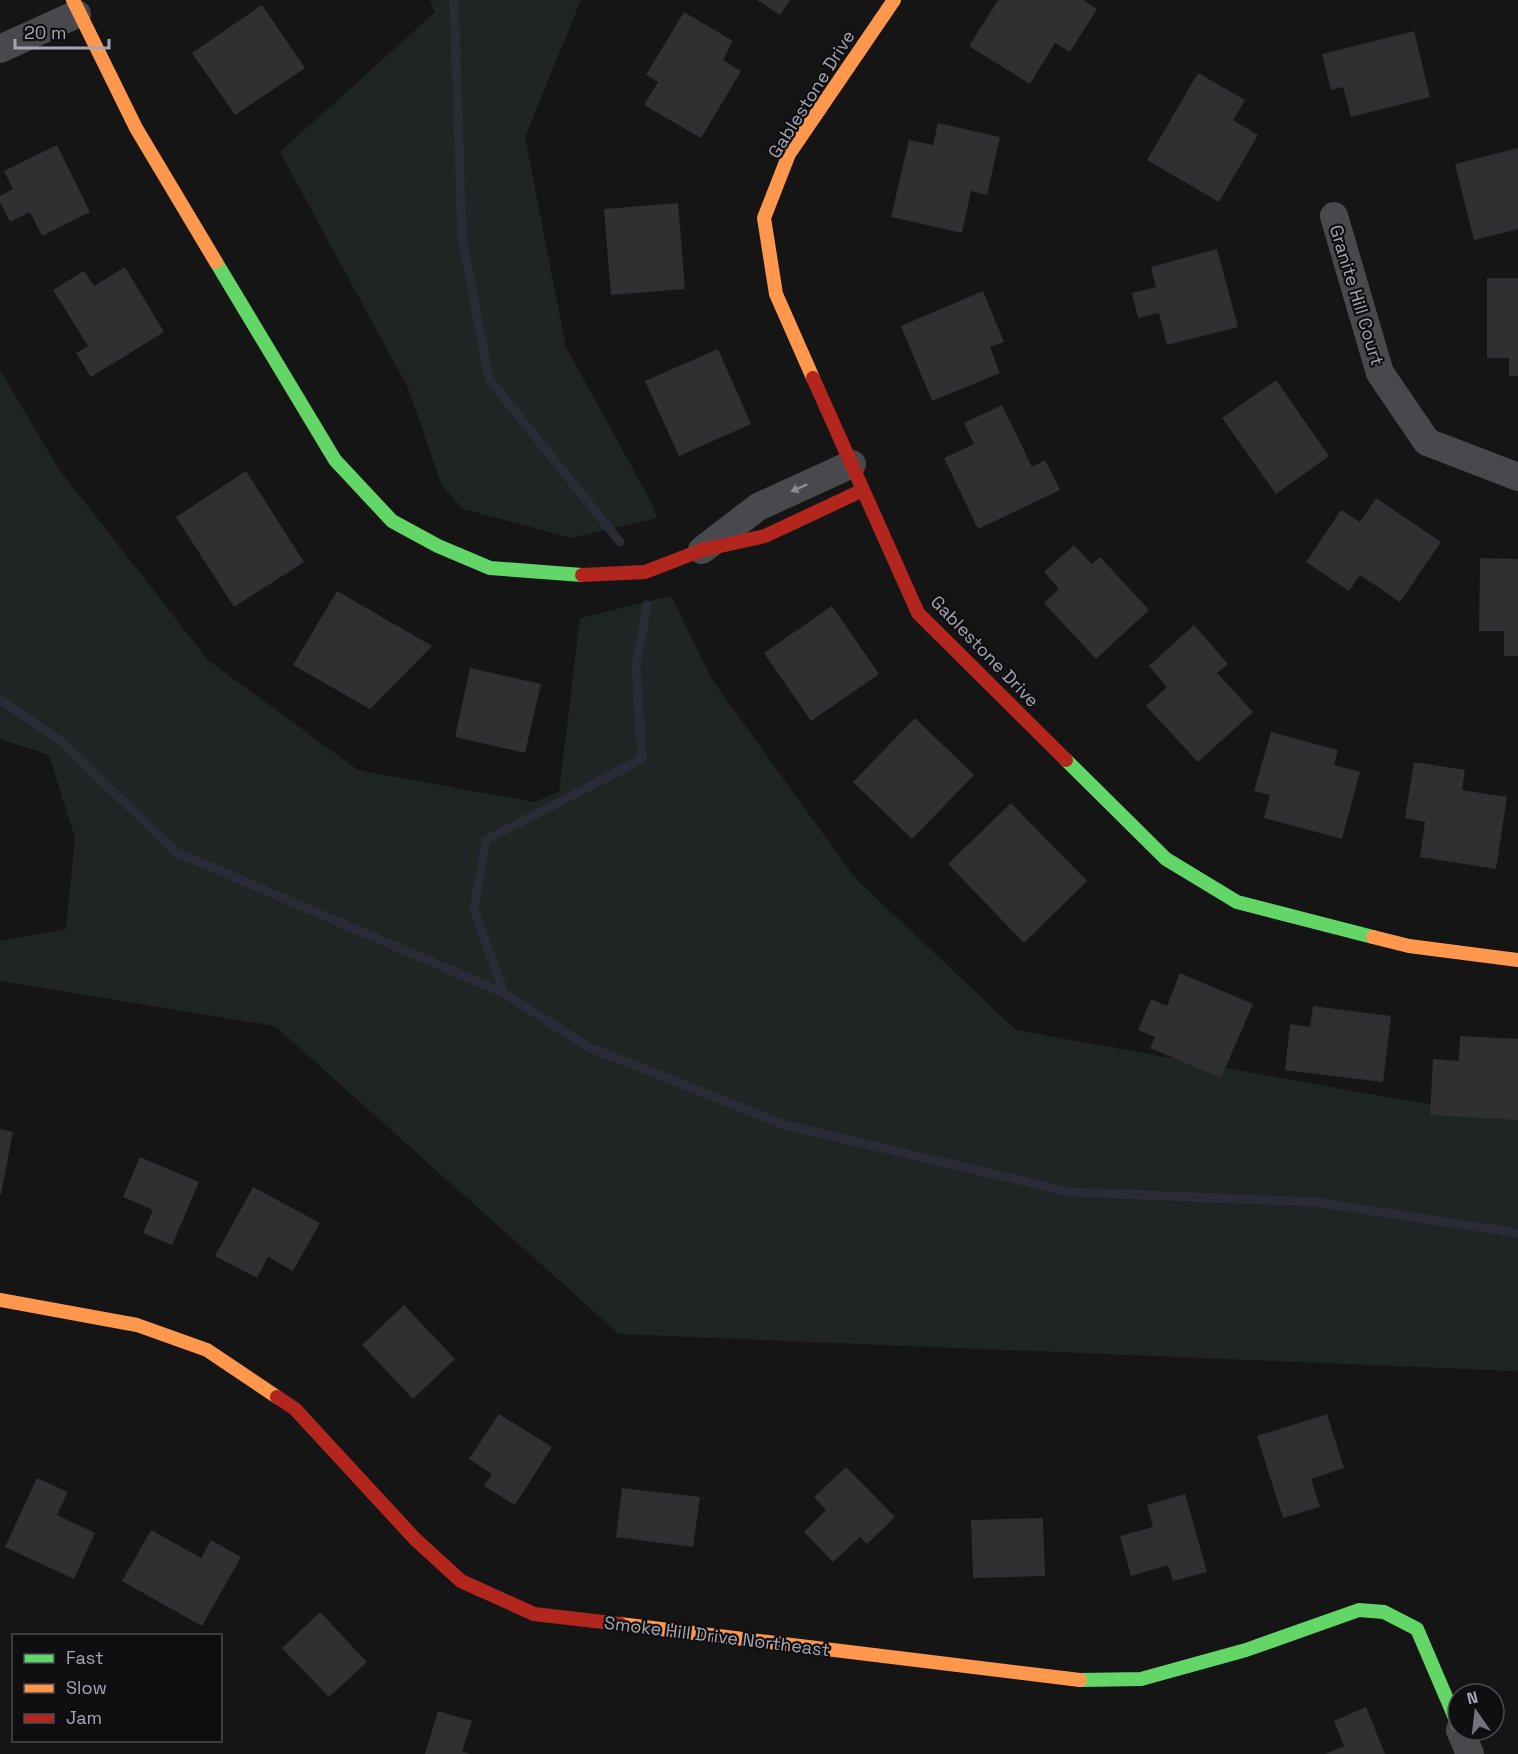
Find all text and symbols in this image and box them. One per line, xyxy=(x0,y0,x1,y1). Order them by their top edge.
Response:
scale bar xyxy=(15,12,110,50)
text: 20 m xyxy=(24,21,67,44)
street label: Gablestone Drive xyxy=(762,26,860,162)
street label: Granite Hill Court xyxy=(1325,222,1389,368)
one-way arrow xyxy=(790,484,807,493)
street label: Gablestone Drive xyxy=(926,590,1044,712)
street label: Smoke Hill Drive Northeast xyxy=(603,1611,831,1661)
legend xyxy=(12,1634,222,1742)
text: Fast xyxy=(66,1646,103,1669)
text: Slow xyxy=(66,1676,107,1699)
north arrow xyxy=(1446,1682,1506,1742)
text: N xyxy=(1465,1686,1480,1709)
text: Jam xyxy=(66,1706,102,1729)

